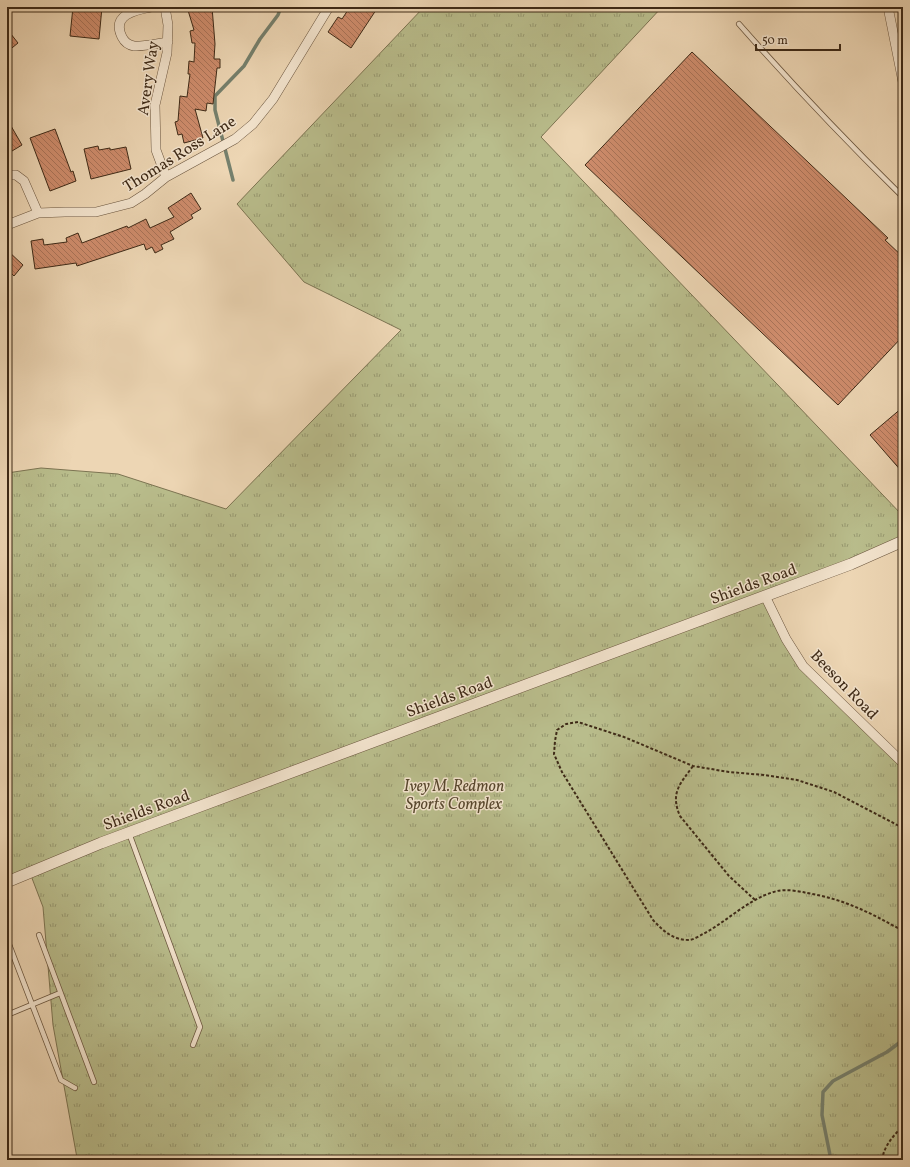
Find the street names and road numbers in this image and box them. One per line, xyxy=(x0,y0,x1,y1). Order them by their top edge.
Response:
street label: Avery Way xyxy=(133,39,165,117)
street label: Thomas Ross Lane xyxy=(119,111,241,198)
street label: Shields Road xyxy=(707,559,800,611)
street label: Beeson Road xyxy=(805,646,883,725)
street label: Shields Road xyxy=(403,672,496,724)
street label: Shields Road xyxy=(100,785,193,837)

